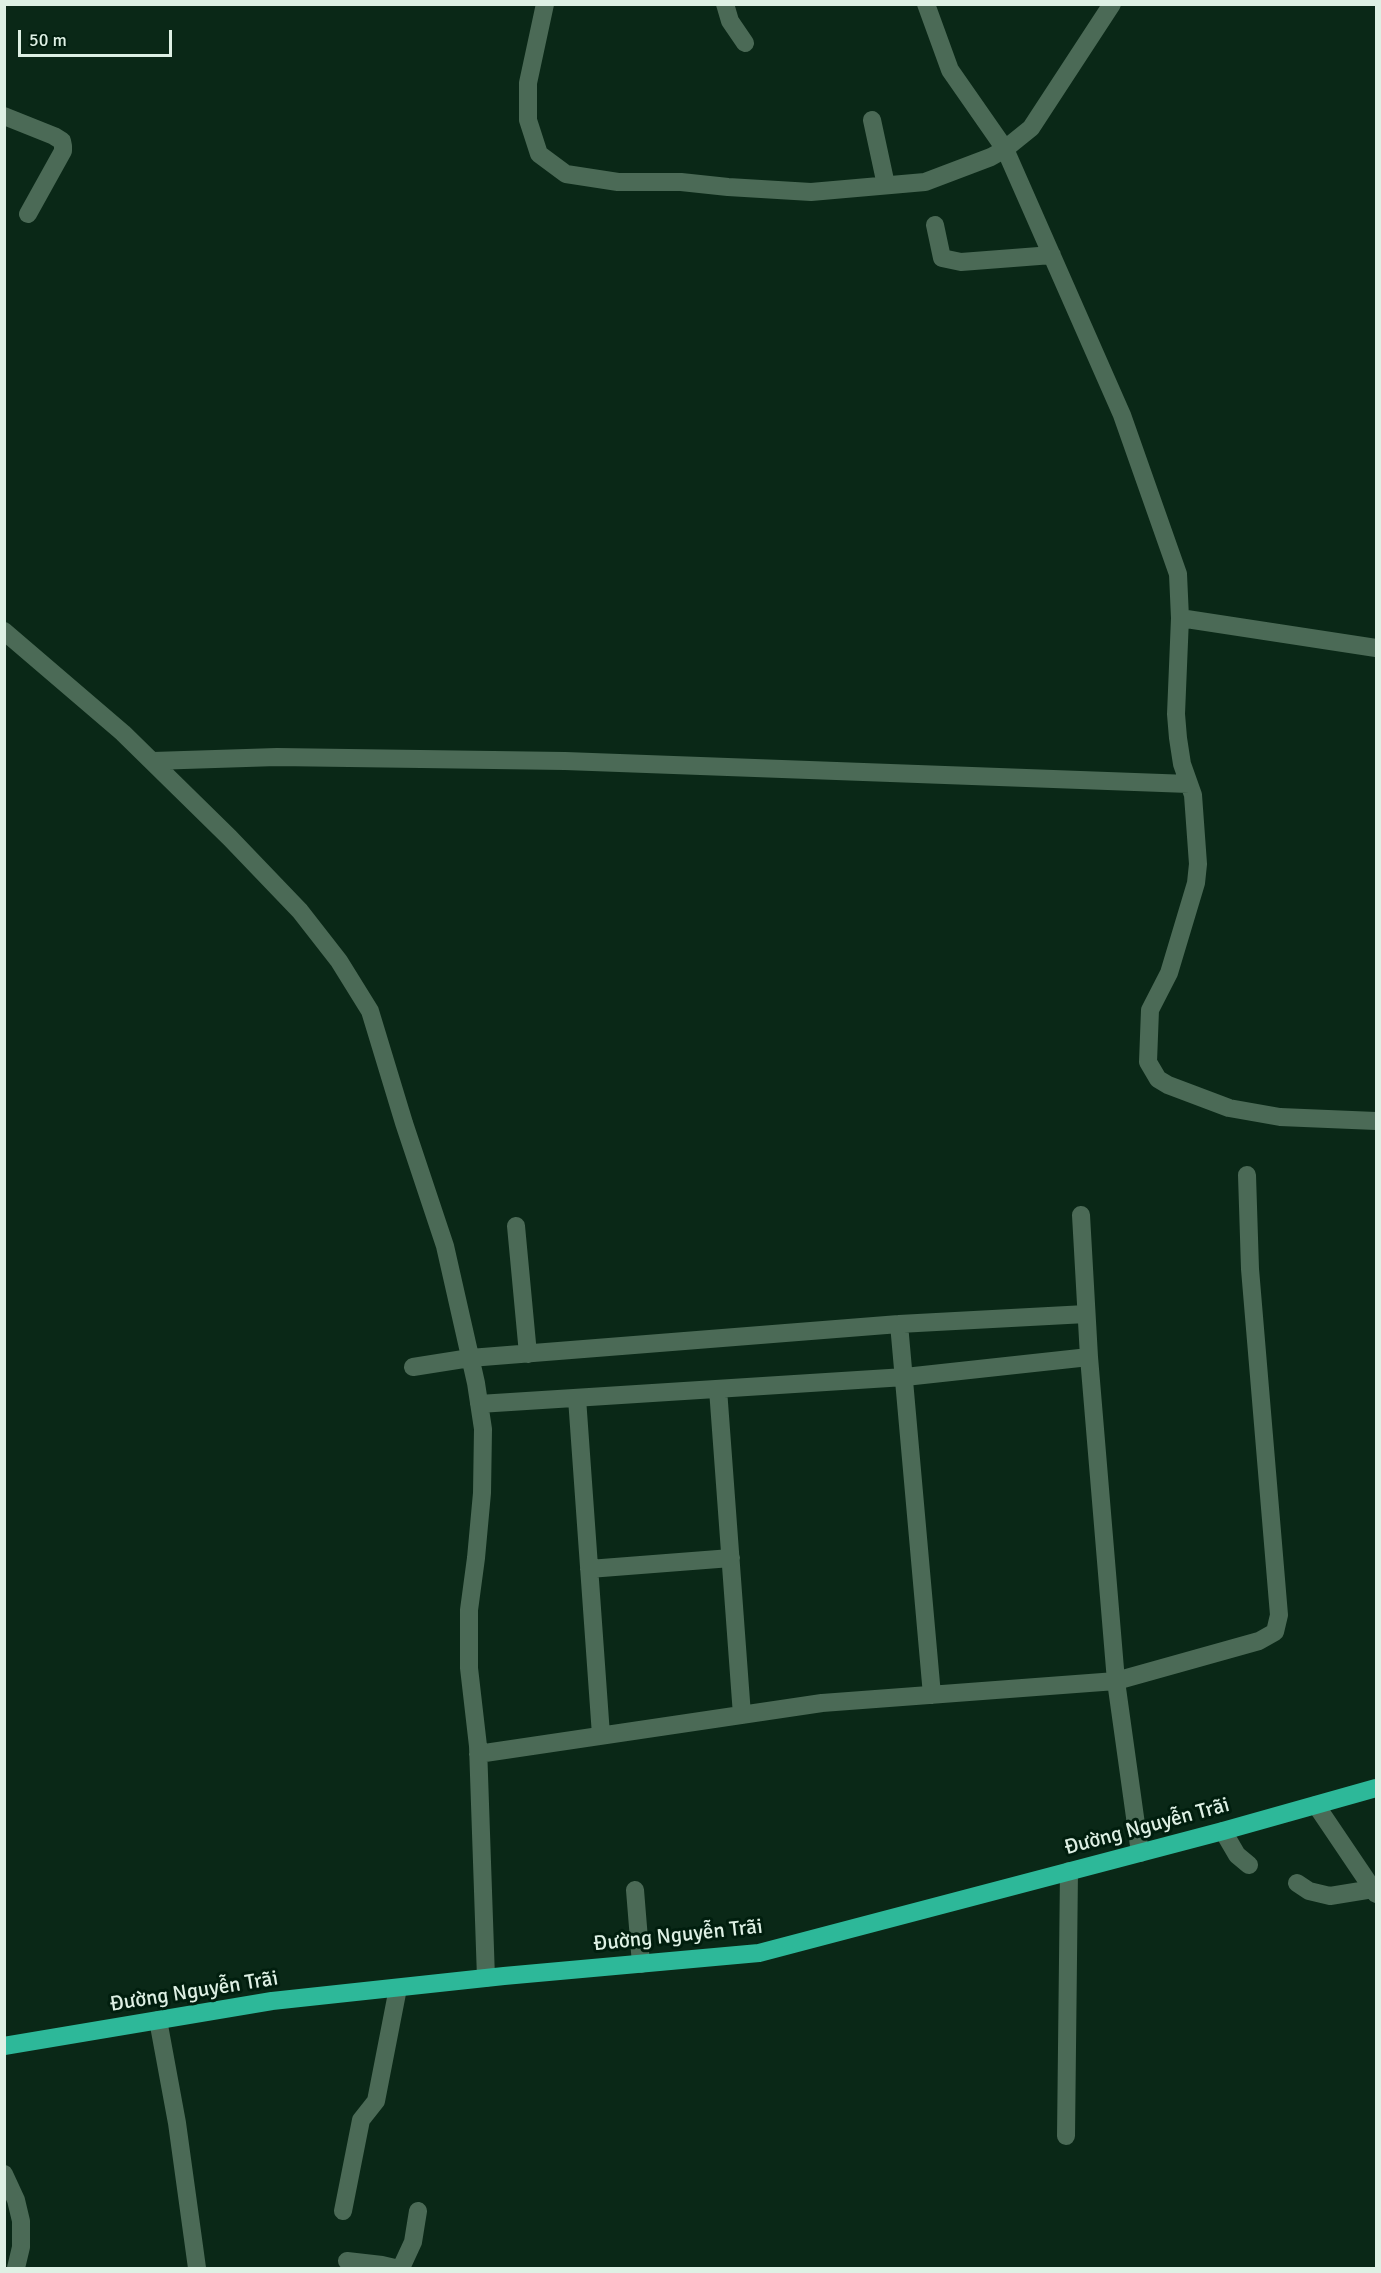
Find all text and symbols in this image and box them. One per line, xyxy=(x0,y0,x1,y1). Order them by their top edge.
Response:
scale bar xyxy=(21,18,176,56)
text: 50 m xyxy=(29,29,67,51)
street label: Đường Nguyễn Trãi xyxy=(1062,1793,1232,1861)
street label: Đường Nguyễn Trãi xyxy=(592,1915,764,1957)
street label: Đường Nguyễn Trãi xyxy=(108,1966,280,2018)

